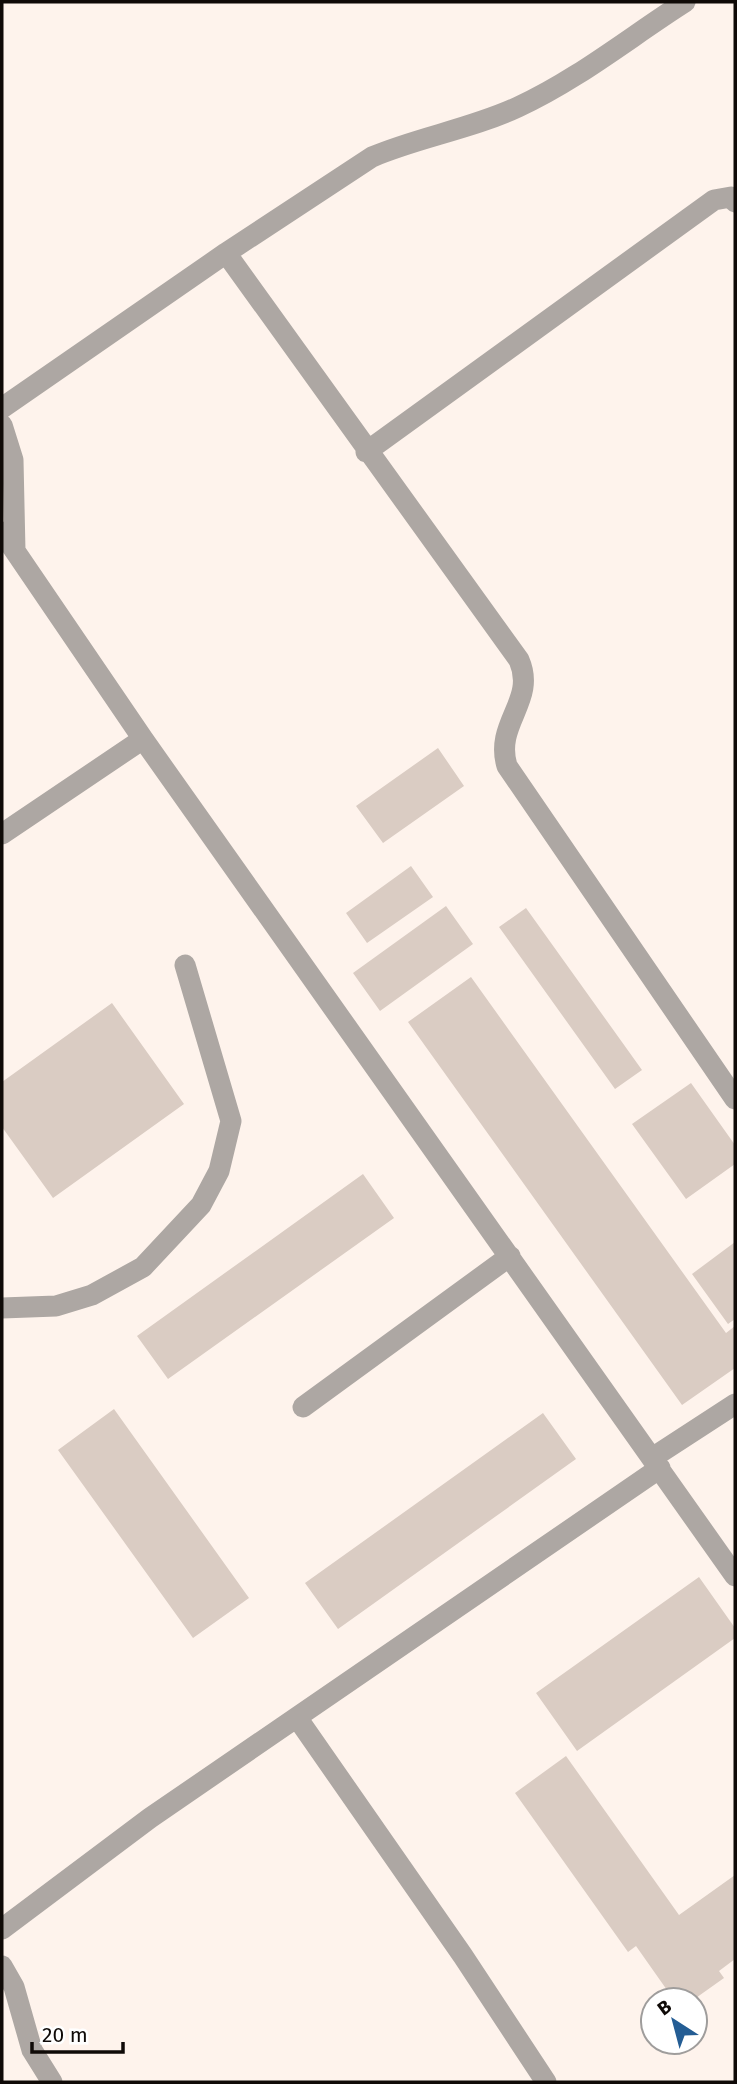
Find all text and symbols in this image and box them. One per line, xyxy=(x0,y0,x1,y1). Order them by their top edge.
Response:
north arrow xyxy=(639,1986,709,2056)
text: B xyxy=(653,1995,676,2020)
scale bar xyxy=(32,2010,122,2054)
text: 20 m xyxy=(42,2022,88,2048)

